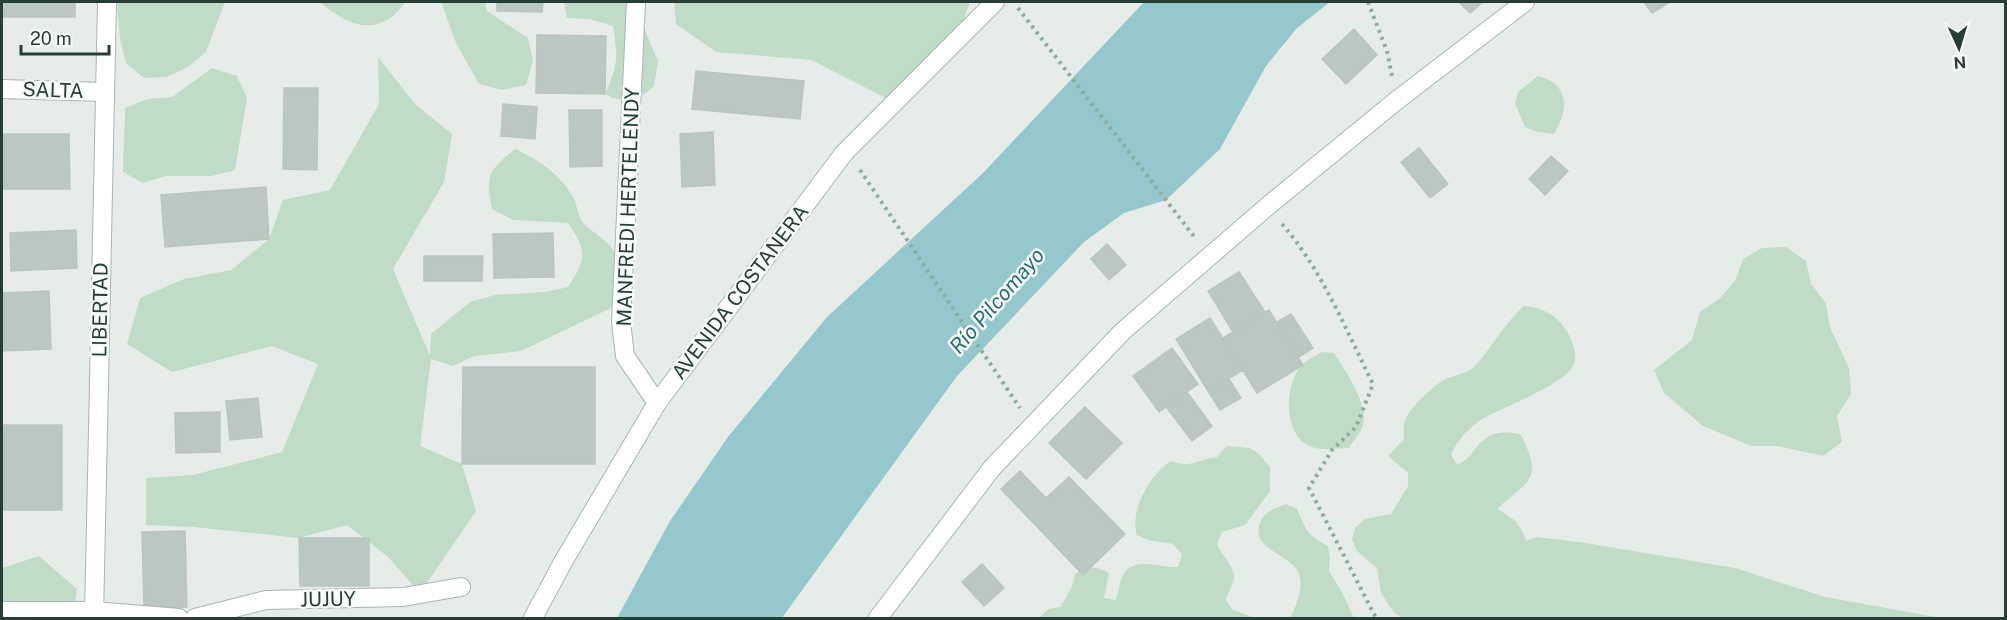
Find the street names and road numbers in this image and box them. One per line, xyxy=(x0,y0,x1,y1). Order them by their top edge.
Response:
street label: SALTA xyxy=(22,77,84,103)
street label: MANFREDI HERTELENDY xyxy=(612,87,644,327)
street label: AVENIDA COSTANERA xyxy=(667,200,813,384)
street label: LIBERTAD xyxy=(87,262,113,358)
street label: JUJUY xyxy=(300,587,356,611)

